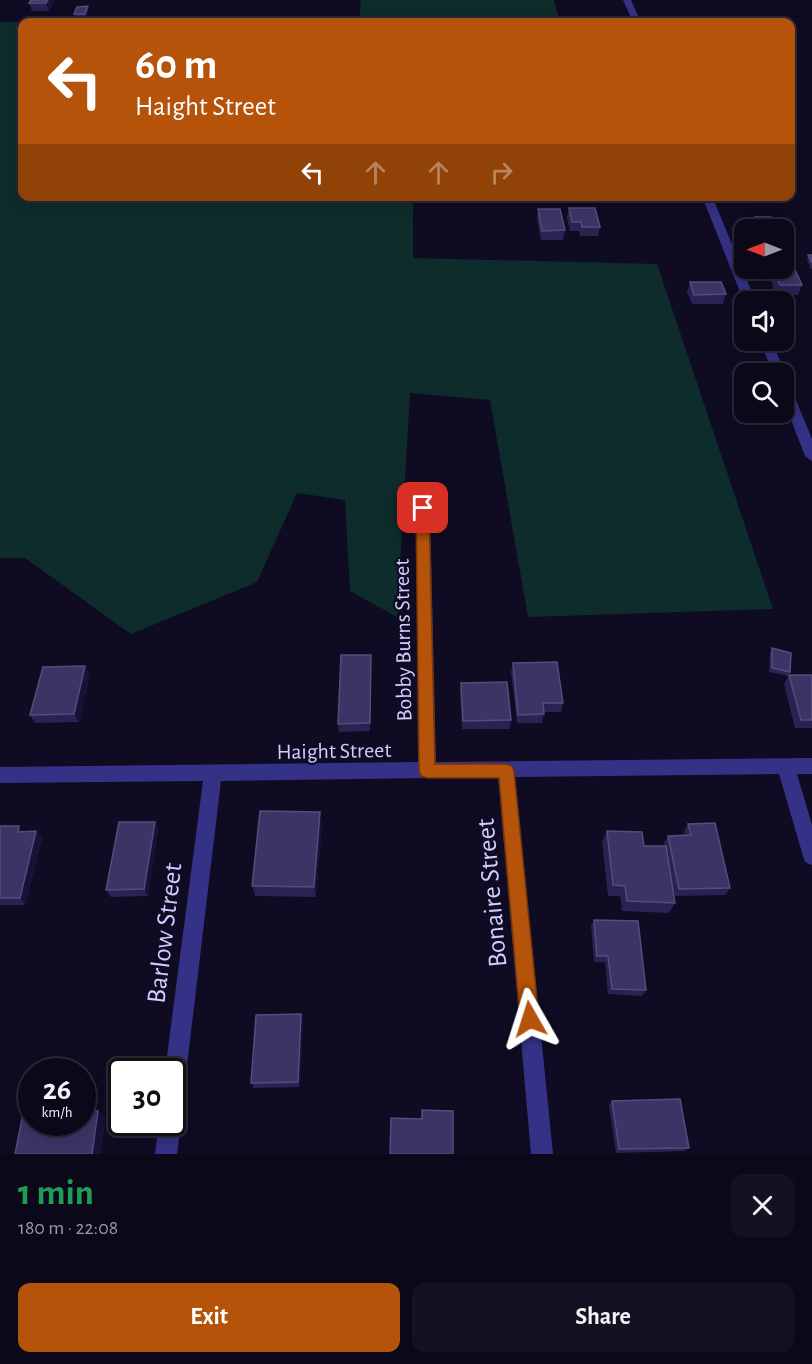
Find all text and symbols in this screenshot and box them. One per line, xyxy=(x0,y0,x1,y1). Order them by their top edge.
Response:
icon: left xyxy=(36,42,114,120)
text: 60 m xyxy=(135,44,217,86)
text: Haight Street xyxy=(135,93,276,120)
icon: left xyxy=(296,156,329,189)
icon: ahead xyxy=(359,156,392,189)
icon: ahead xyxy=(422,156,455,189)
icon: right xyxy=(485,156,518,189)
north arrow xyxy=(734,219,794,279)
map controls xyxy=(734,219,794,423)
button: sound xyxy=(734,291,794,351)
button: search xyxy=(734,363,794,423)
pin xyxy=(397,482,448,533)
icon: arrive xyxy=(406,491,439,524)
street label: Bobby Burns Street xyxy=(391,559,415,721)
street label: Haight Street xyxy=(276,739,392,763)
street label: Bonaire Street xyxy=(472,817,511,969)
street label: Barlow Street xyxy=(142,861,187,1005)
position arrow xyxy=(498,987,562,1051)
speed limit sign: 30 xyxy=(108,1058,186,1136)
text: 26 xyxy=(43,1075,71,1105)
text: km/h xyxy=(42,1105,72,1120)
button: close xyxy=(731,1174,794,1237)
text: 1 min xyxy=(18,1175,94,1211)
text: 180 m · 22:08 xyxy=(18,1218,118,1238)
button: Exit xyxy=(18,1283,400,1352)
button: Share xyxy=(412,1283,794,1352)

